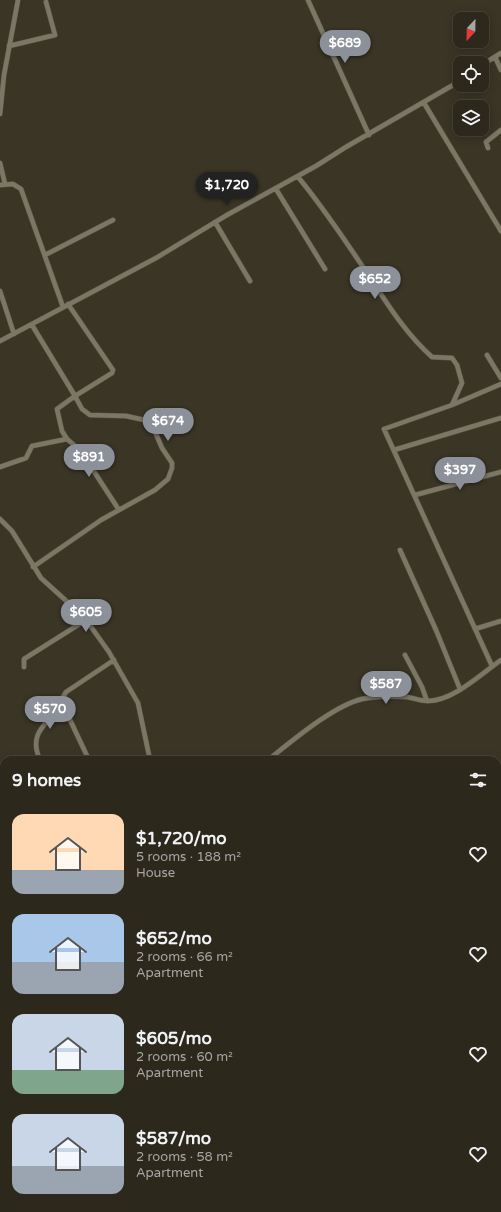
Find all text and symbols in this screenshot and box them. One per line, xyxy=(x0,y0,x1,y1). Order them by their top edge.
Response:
north arrow xyxy=(453,12,489,48)
map controls xyxy=(453,12,489,136)
pin: $689 xyxy=(321,30,369,64)
text: $689 xyxy=(329,35,361,51)
button: locate xyxy=(453,56,489,92)
button: layers xyxy=(453,100,489,136)
pin: $1,720 xyxy=(194,172,260,206)
text: $1,720 xyxy=(205,177,249,193)
pin: $652 xyxy=(351,266,399,300)
text: $652 xyxy=(359,271,391,287)
pin: $674 xyxy=(144,408,192,442)
text: $674 xyxy=(152,413,184,429)
pin: $891 xyxy=(65,444,113,478)
text: $891 xyxy=(73,449,105,465)
pin: $397 xyxy=(436,457,484,491)
text: $397 xyxy=(444,462,476,478)
pin: $605 xyxy=(62,599,110,633)
text: $605 xyxy=(70,604,102,620)
pin: $587 xyxy=(362,671,410,705)
text: $587 xyxy=(370,676,402,692)
pin: $570 xyxy=(26,696,74,730)
text: $570 xyxy=(34,701,66,717)
icon: filters xyxy=(467,769,489,791)
text: 9 homes xyxy=(12,770,81,791)
text: $1,720/mo xyxy=(136,828,227,849)
icon: home xyxy=(44,830,92,878)
icon: heart xyxy=(467,843,489,865)
text: 5 rooms · 188 m² xyxy=(136,849,241,865)
text: House xyxy=(136,865,175,881)
text: $652/mo xyxy=(136,928,212,949)
icon: home xyxy=(44,930,92,978)
icon: heart xyxy=(467,943,489,965)
text: 2 rooms · 66 m² xyxy=(136,949,233,965)
text: Apartment xyxy=(136,965,203,981)
text: $605/mo xyxy=(136,1028,212,1049)
icon: home xyxy=(44,1030,92,1078)
icon: heart xyxy=(467,1043,489,1065)
text: 2 rooms · 60 m² xyxy=(136,1049,233,1065)
text: Apartment xyxy=(136,1065,203,1081)
text: $587/mo xyxy=(136,1128,211,1149)
icon: home xyxy=(44,1130,92,1178)
icon: heart xyxy=(467,1143,489,1165)
text: 2 rooms · 58 m² xyxy=(136,1149,233,1165)
text: Apartment xyxy=(136,1165,203,1181)

